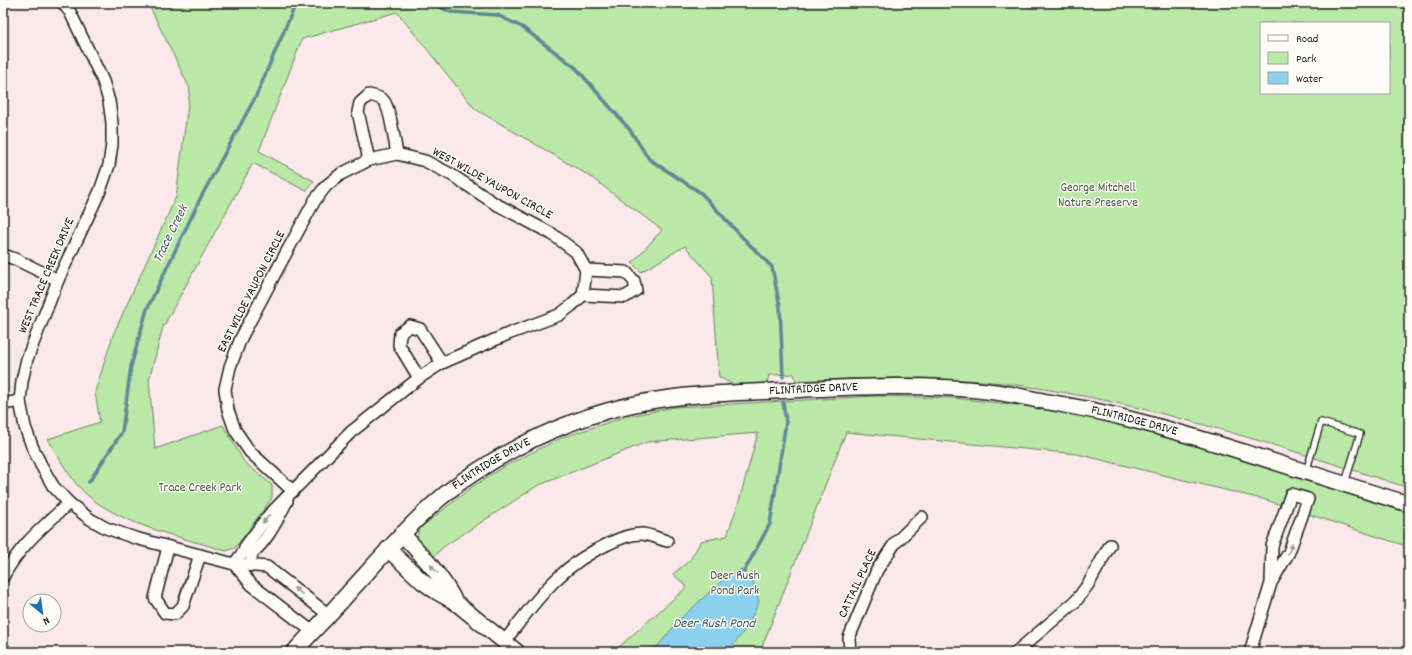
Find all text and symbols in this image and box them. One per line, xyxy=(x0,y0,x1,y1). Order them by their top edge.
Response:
legend xyxy=(1260,22,1390,94)
text: Road xyxy=(1296,31,1318,48)
text: Park xyxy=(1296,51,1317,68)
text: Water xyxy=(1296,71,1323,88)
street label: WEST WILDE YAUPON CIRCLE xyxy=(428,143,556,225)
park label: George Mitchell Nature Preserve xyxy=(1058,179,1138,213)
water label: Trace Creek xyxy=(148,200,194,266)
street label: WEST TRACE CREEK DRIVE xyxy=(14,215,80,337)
street label: EAST WILDE YAUPON CIRCLE xyxy=(213,228,291,356)
street label: FLINTRIDGE DRIVE xyxy=(769,378,858,401)
street label: FLINTRIDGE DRIVE xyxy=(1089,401,1180,441)
street label: FLINTRIDGE DRIVE xyxy=(448,433,534,495)
park label: Trace Creek Park xyxy=(158,479,242,498)
one-way arrow xyxy=(262,513,270,524)
one-way arrow xyxy=(1287,543,1293,555)
street label: CATTAIL PLACE xyxy=(834,546,882,622)
one-way arrow xyxy=(430,564,439,574)
park label: Deer Rush Pond Park xyxy=(710,567,760,601)
one-way arrow xyxy=(293,587,303,595)
north arrow xyxy=(22,593,62,633)
text: N xyxy=(39,612,52,629)
water label: Deer Rush Pond xyxy=(673,614,757,634)

